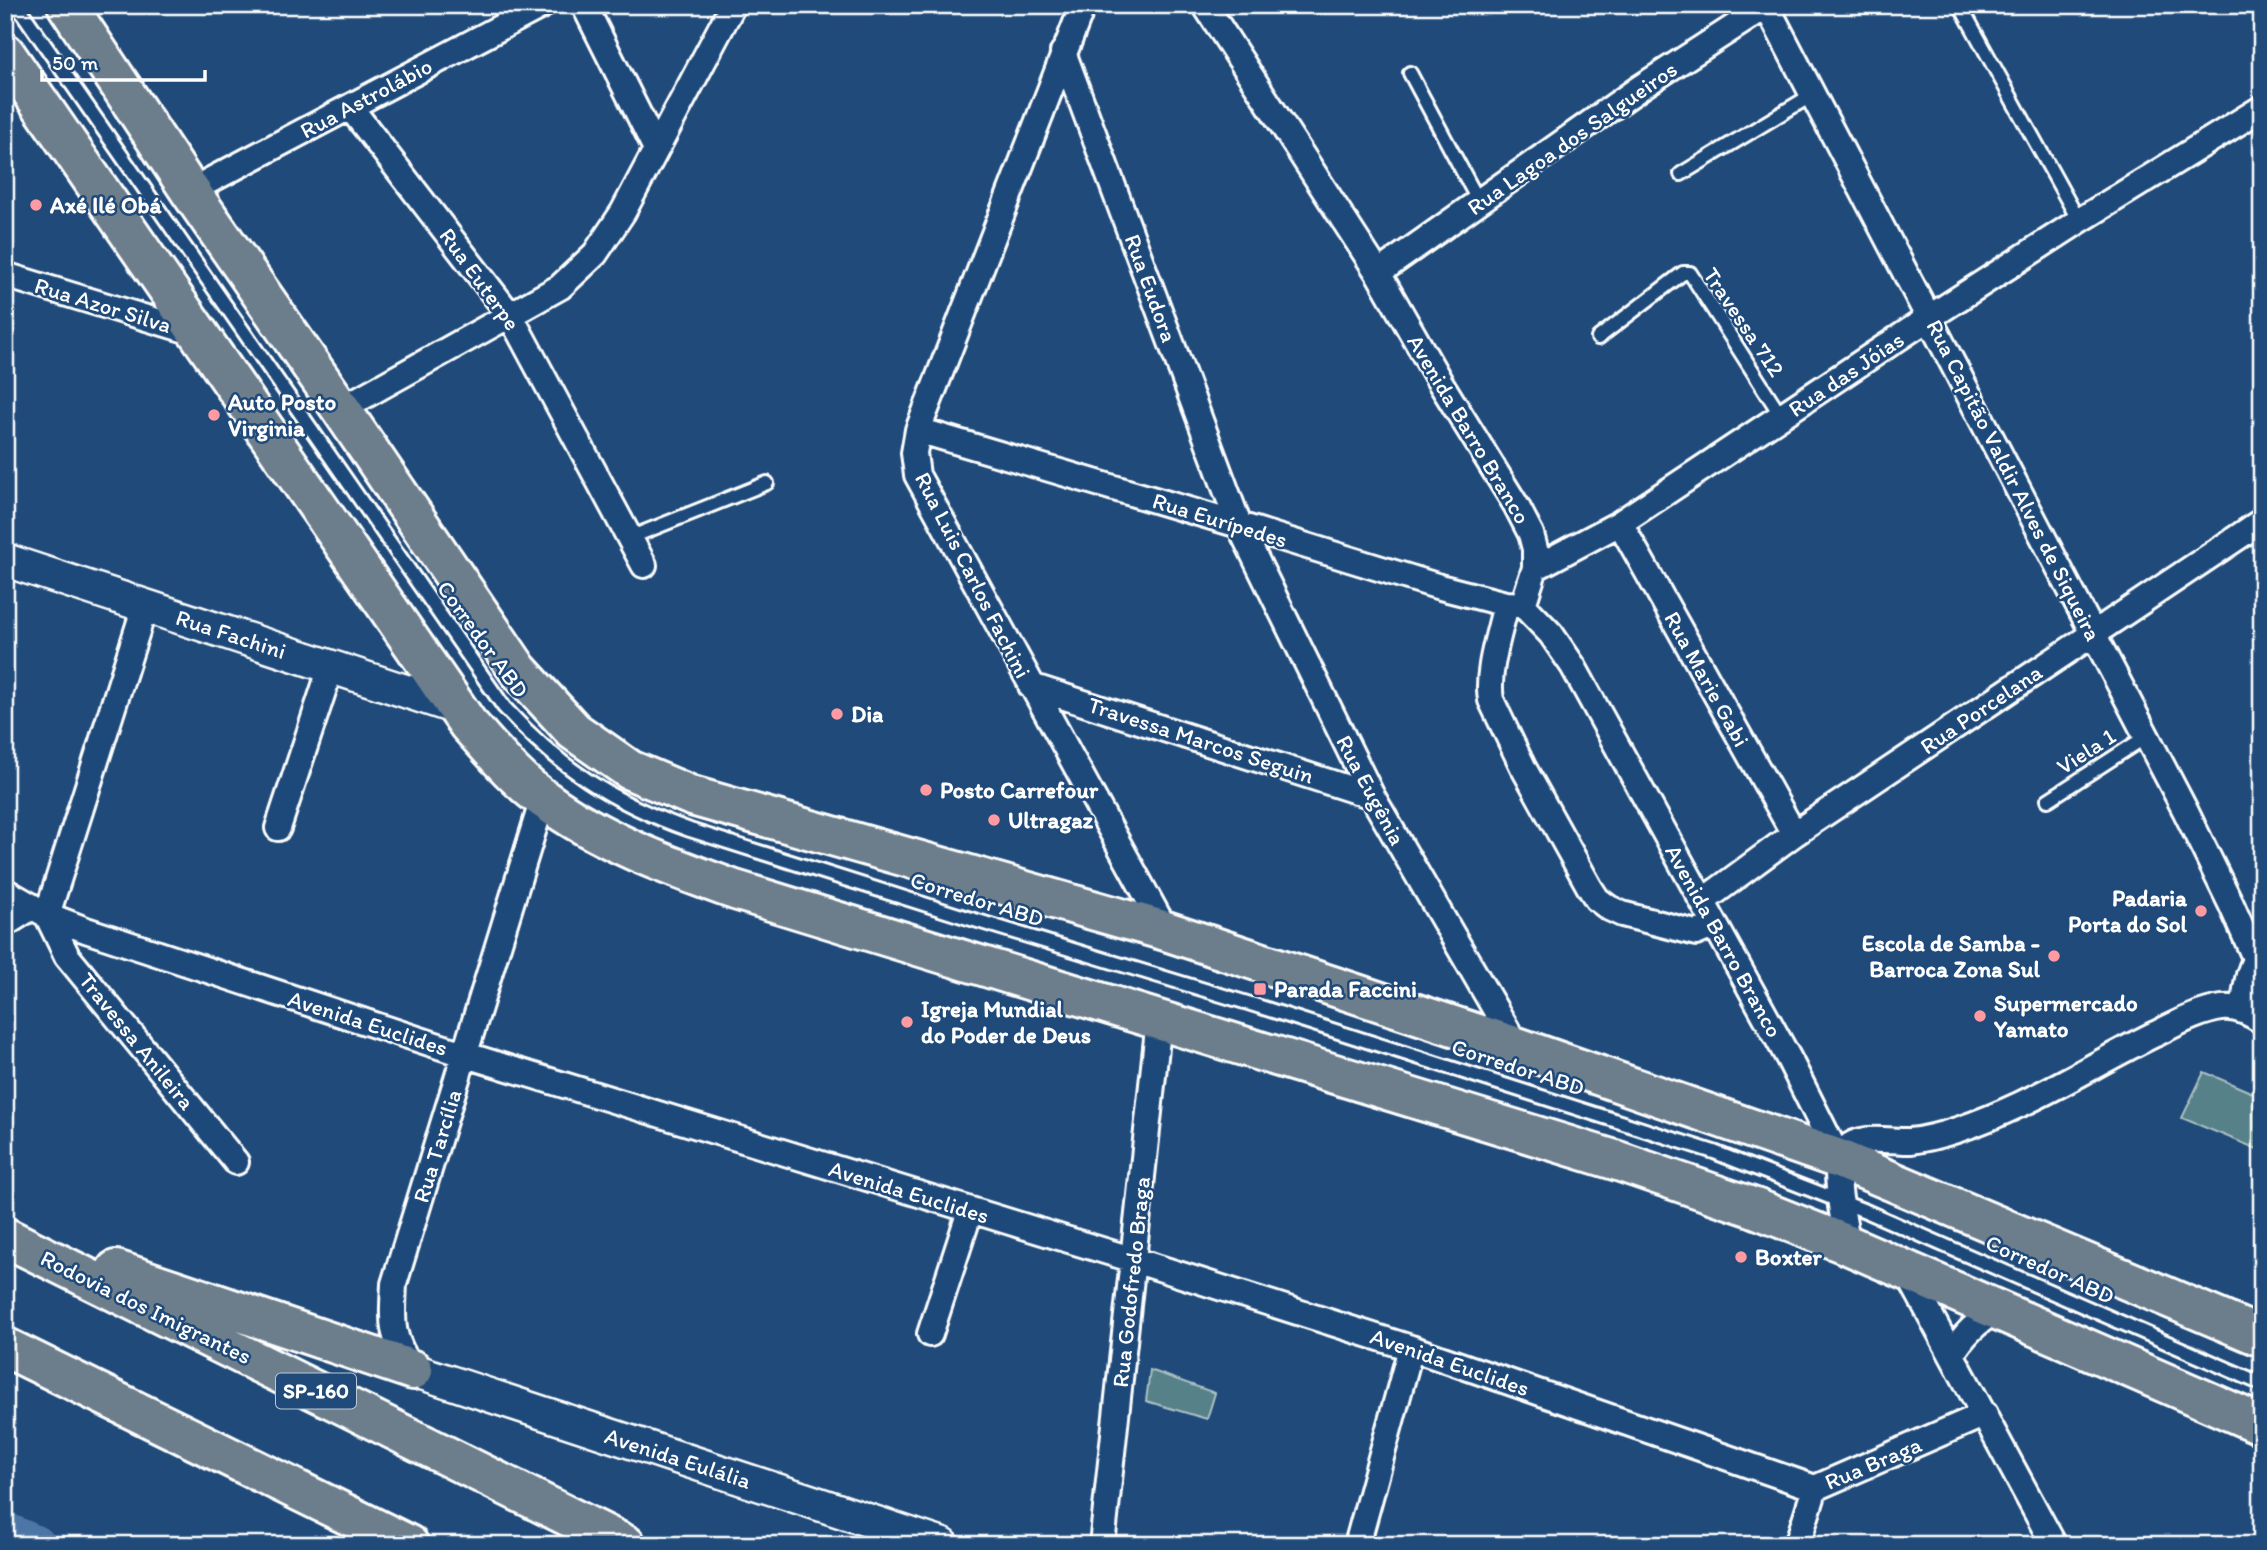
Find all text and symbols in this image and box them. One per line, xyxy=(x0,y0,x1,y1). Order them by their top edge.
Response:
scale bar xyxy=(42,38,205,82)
text: 50 m xyxy=(52,50,99,75)
street label: Rua Astrolábio xyxy=(295,51,437,145)
street label: Rua Lagoa dos Salgueiros xyxy=(1462,55,1682,221)
place label: Axé Ilé Obá xyxy=(49,191,163,219)
marker: Axé Ilé Obá xyxy=(28,197,44,213)
street label: Rua Euterpe xyxy=(433,222,527,336)
street label: Rua Eudora xyxy=(1119,230,1183,346)
street label: Travessa 712 xyxy=(1697,262,1791,382)
street label: Rua Azor Silva xyxy=(31,271,175,339)
street label: Rua Capitão Valdir Alves de Siqueira xyxy=(1921,315,2107,645)
street label: Rua das Jóias xyxy=(1783,325,1909,423)
street label: Avenida Barro Branco xyxy=(1401,329,1537,529)
place label: Auto Posto Virginia xyxy=(227,388,336,442)
marker: Auto Posto Virginia xyxy=(206,407,222,423)
street label: Rua Luis Carlos Fachini xyxy=(909,467,1037,683)
street label: Rua Eurípedes xyxy=(1149,486,1291,554)
street label: Corredor ABD xyxy=(431,575,535,703)
street label: Rua Fachini xyxy=(172,603,290,665)
street label: Rua Marie Gabi xyxy=(1658,606,1756,752)
street label: Rua Porcelana xyxy=(1915,658,2047,760)
street label: Travessa Marcos Seguin xyxy=(1085,690,1317,790)
place label: Dia xyxy=(851,700,884,728)
marker: Dia xyxy=(829,706,845,722)
street label: Viela 1 xyxy=(2051,721,2121,780)
street label: Rua Eugênia xyxy=(1330,730,1412,850)
place label: Posto Carrefour xyxy=(940,776,1099,804)
marker: Posto Carrefour xyxy=(918,782,934,798)
place label: Ultragaz xyxy=(1008,806,1094,834)
marker: Ultragaz xyxy=(986,812,1002,828)
street label: Avenida Barro Branco xyxy=(1659,840,1789,1042)
street label: Corredor ABD xyxy=(907,865,1047,933)
place label: Padaria Porta do Sol xyxy=(2068,884,2188,938)
marker: Padaria Porta do Sol xyxy=(2193,903,2209,919)
place label: Escola de Samba - Barroca Zona Sul xyxy=(1862,929,2040,983)
marker: Escola de Samba - Barroca Zona Sul xyxy=(2046,948,2062,964)
street label: Travessa Anileira xyxy=(73,967,201,1115)
place label: Parada Faccini xyxy=(1274,975,1417,1003)
marker: Parada Faccini xyxy=(1252,981,1268,997)
street label: Avenida Euclides xyxy=(285,984,451,1062)
place label: Supermercado Yamato xyxy=(1993,989,2138,1043)
place label: Igreja Mundial do Poder de Deus xyxy=(921,995,1091,1049)
marker: Supermercado Yamato xyxy=(1972,1008,1988,1024)
marker: Igreja Mundial do Poder de Deus xyxy=(899,1014,915,1030)
street label: Corredor ABD xyxy=(1448,1032,1588,1102)
street label: Rua Tarcília xyxy=(406,1086,468,1206)
street label: Avenida Euclides xyxy=(825,1154,993,1230)
street label: Rua Godofredo Braga xyxy=(1106,1175,1156,1389)
street label: Corredor ABD xyxy=(1981,1228,2119,1310)
place label: Boxter xyxy=(1755,1243,1823,1271)
street label: Rodovia dos Imigrantes xyxy=(36,1244,256,1370)
marker: Boxter xyxy=(1733,1249,1749,1265)
street label: Avenida Euclides xyxy=(1367,1322,1533,1402)
road number: SP-160 xyxy=(276,1374,356,1408)
street label: Avenida Eulália xyxy=(601,1421,755,1495)
street label: Rua Braga xyxy=(1820,1430,1926,1496)

